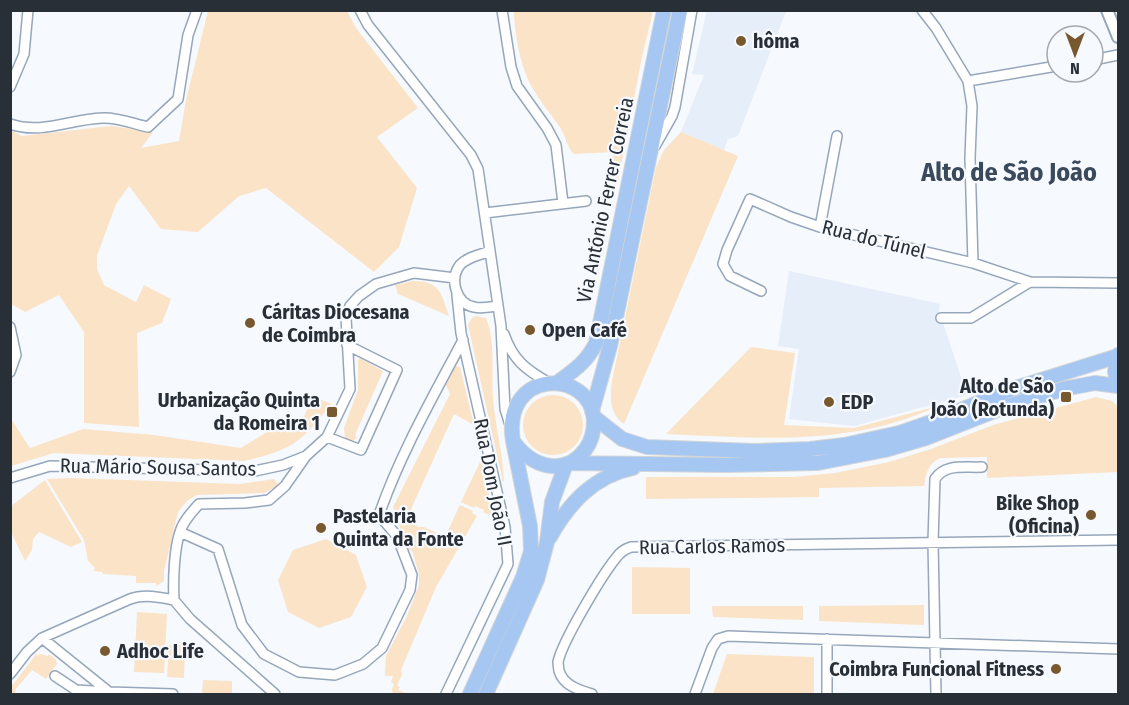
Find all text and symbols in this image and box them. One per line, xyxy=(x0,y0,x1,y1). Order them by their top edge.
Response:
north arrow xyxy=(1045,24,1105,84)
place label: hôma xyxy=(753,29,799,53)
marker: hôma xyxy=(734,34,748,48)
text: N xyxy=(1070,59,1080,78)
street label: Via António Ferrer Correia xyxy=(571,95,639,305)
district label: Alto de São João xyxy=(920,157,1097,188)
street label: Rua do Túnel xyxy=(819,214,929,264)
place label: Cáritas Diocesana de Coimbra xyxy=(262,300,410,347)
marker: Cáritas Diocesana de Coimbra xyxy=(243,316,257,330)
place label: Open Café xyxy=(542,318,627,342)
marker: Open Café xyxy=(523,323,537,337)
place label: Alto de São João (Rotunda) xyxy=(930,374,1054,421)
place label: Urbanização Quinta da Romeira 1 xyxy=(158,388,320,435)
place label: EDP xyxy=(841,390,873,414)
marker: Alto de São João (Rotunda) xyxy=(1059,390,1073,404)
marker: EDP xyxy=(822,395,836,409)
marker: Urbanização Quinta da Romeira 1 xyxy=(325,405,339,419)
street label: Rua Dom João II xyxy=(469,416,517,548)
street label: Rua Mário Sousa Santos xyxy=(60,453,256,481)
place label: Bike Shop (Oficina) xyxy=(996,491,1079,538)
place label: Pastelaria Quinta da Fonte xyxy=(333,504,464,551)
marker: Bike Shop (Oficina) xyxy=(1084,508,1098,522)
marker: Pastelaria Quinta da Fonte xyxy=(314,521,328,535)
street label: Rua Carlos Ramos xyxy=(639,533,785,559)
place label: Adhoc Life xyxy=(116,639,204,663)
marker: Adhoc Life xyxy=(98,644,112,658)
place label: Coimbra Funcional Fitness xyxy=(829,657,1044,681)
marker: Coimbra Funcional Fitness xyxy=(1049,662,1063,676)

